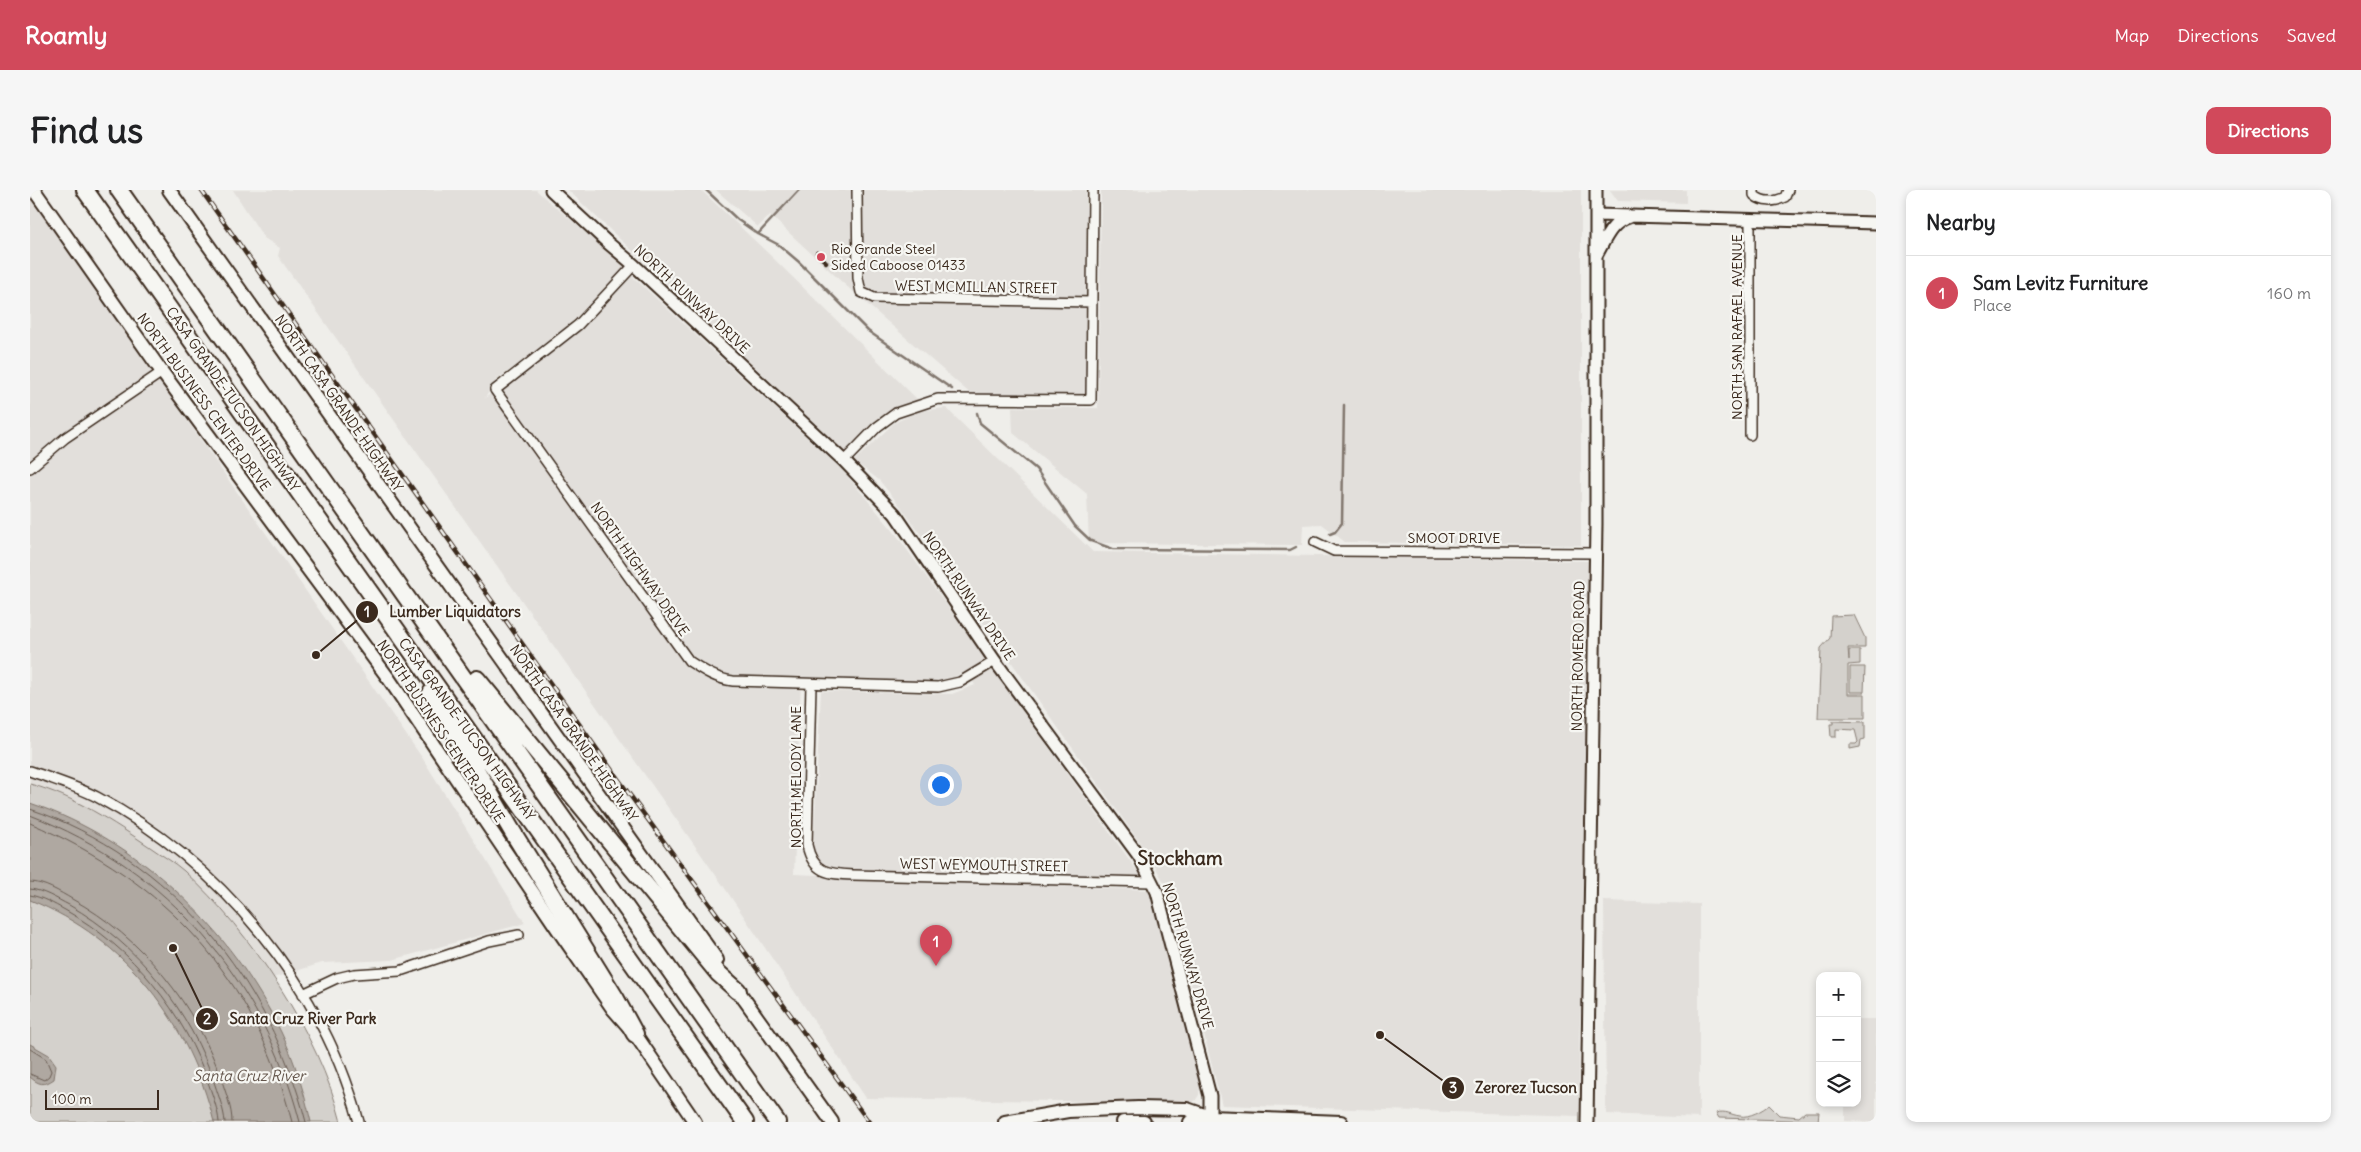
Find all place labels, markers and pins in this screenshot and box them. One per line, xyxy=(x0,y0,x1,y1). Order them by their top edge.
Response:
place label: Rio Grande Steel Sided Caboose 01433 xyxy=(831,240,966,274)
marker: Rio Grande Steel Sided Caboose 01433 xyxy=(815,251,827,263)
callout: Lumber Liquidators xyxy=(355,597,531,627)
pin: 1 xyxy=(920,925,952,966)
callout: Santa Cruz River Park xyxy=(194,1004,386,1034)
callout: Zerorez Tucson xyxy=(1440,1073,1587,1103)

